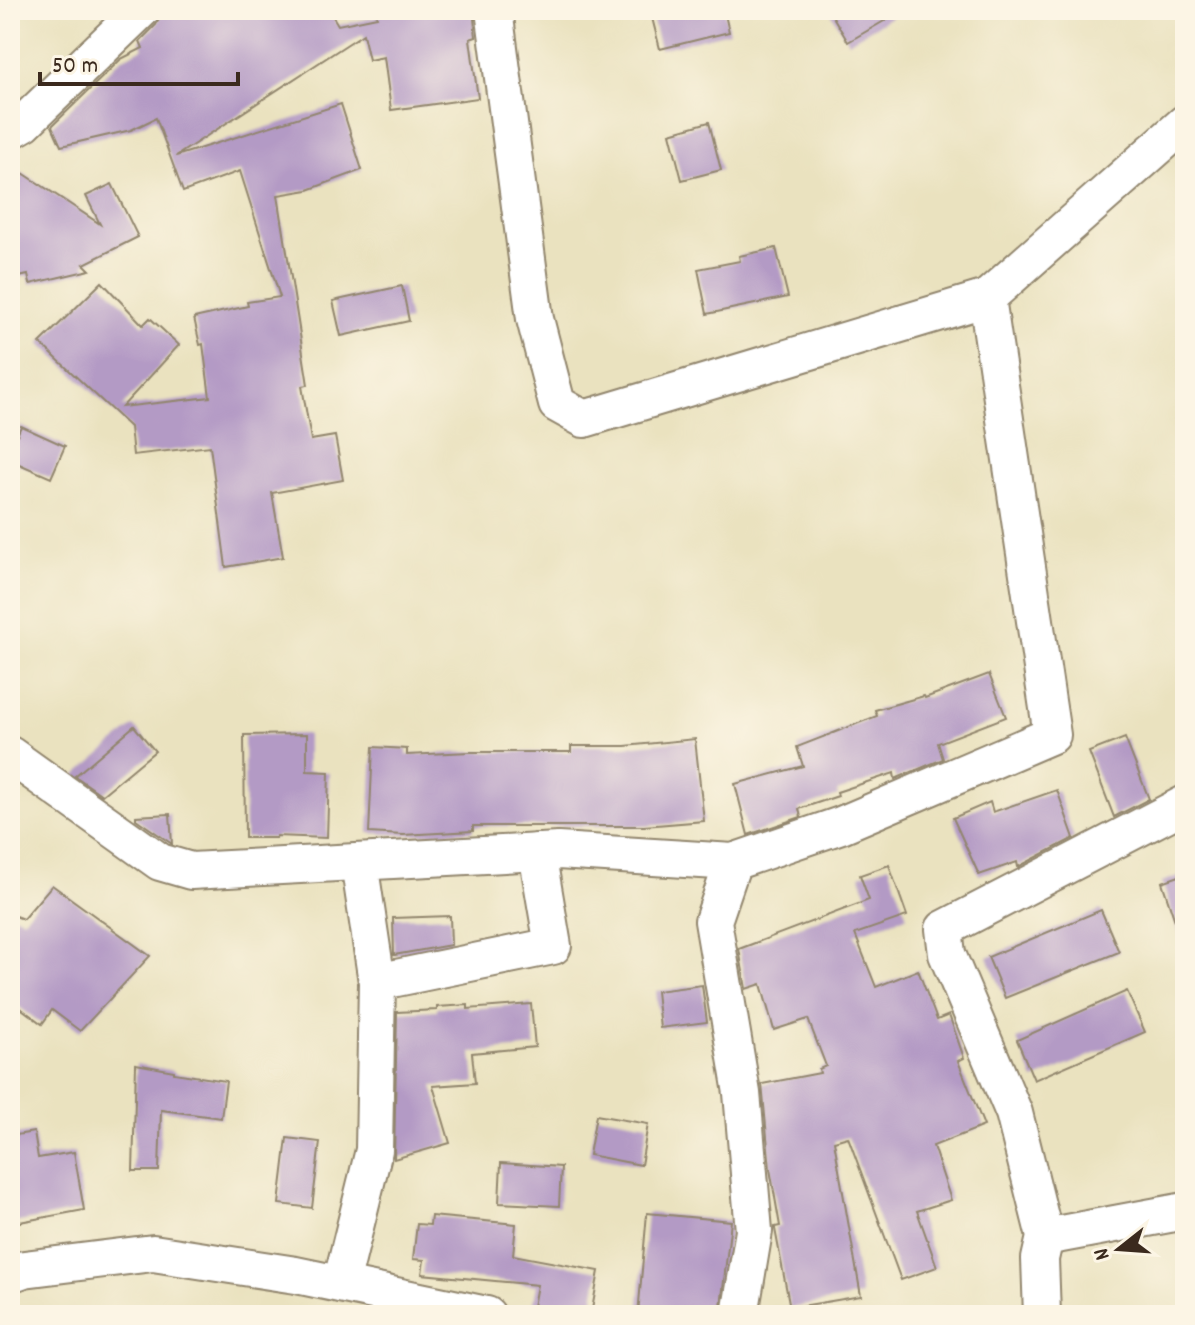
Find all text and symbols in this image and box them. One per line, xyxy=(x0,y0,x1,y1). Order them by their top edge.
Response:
scale bar xyxy=(40,36,238,86)
text: 50 m xyxy=(52,50,98,84)
north arrow xyxy=(1079,1209,1159,1289)
text: N xyxy=(1087,1244,1120,1264)

